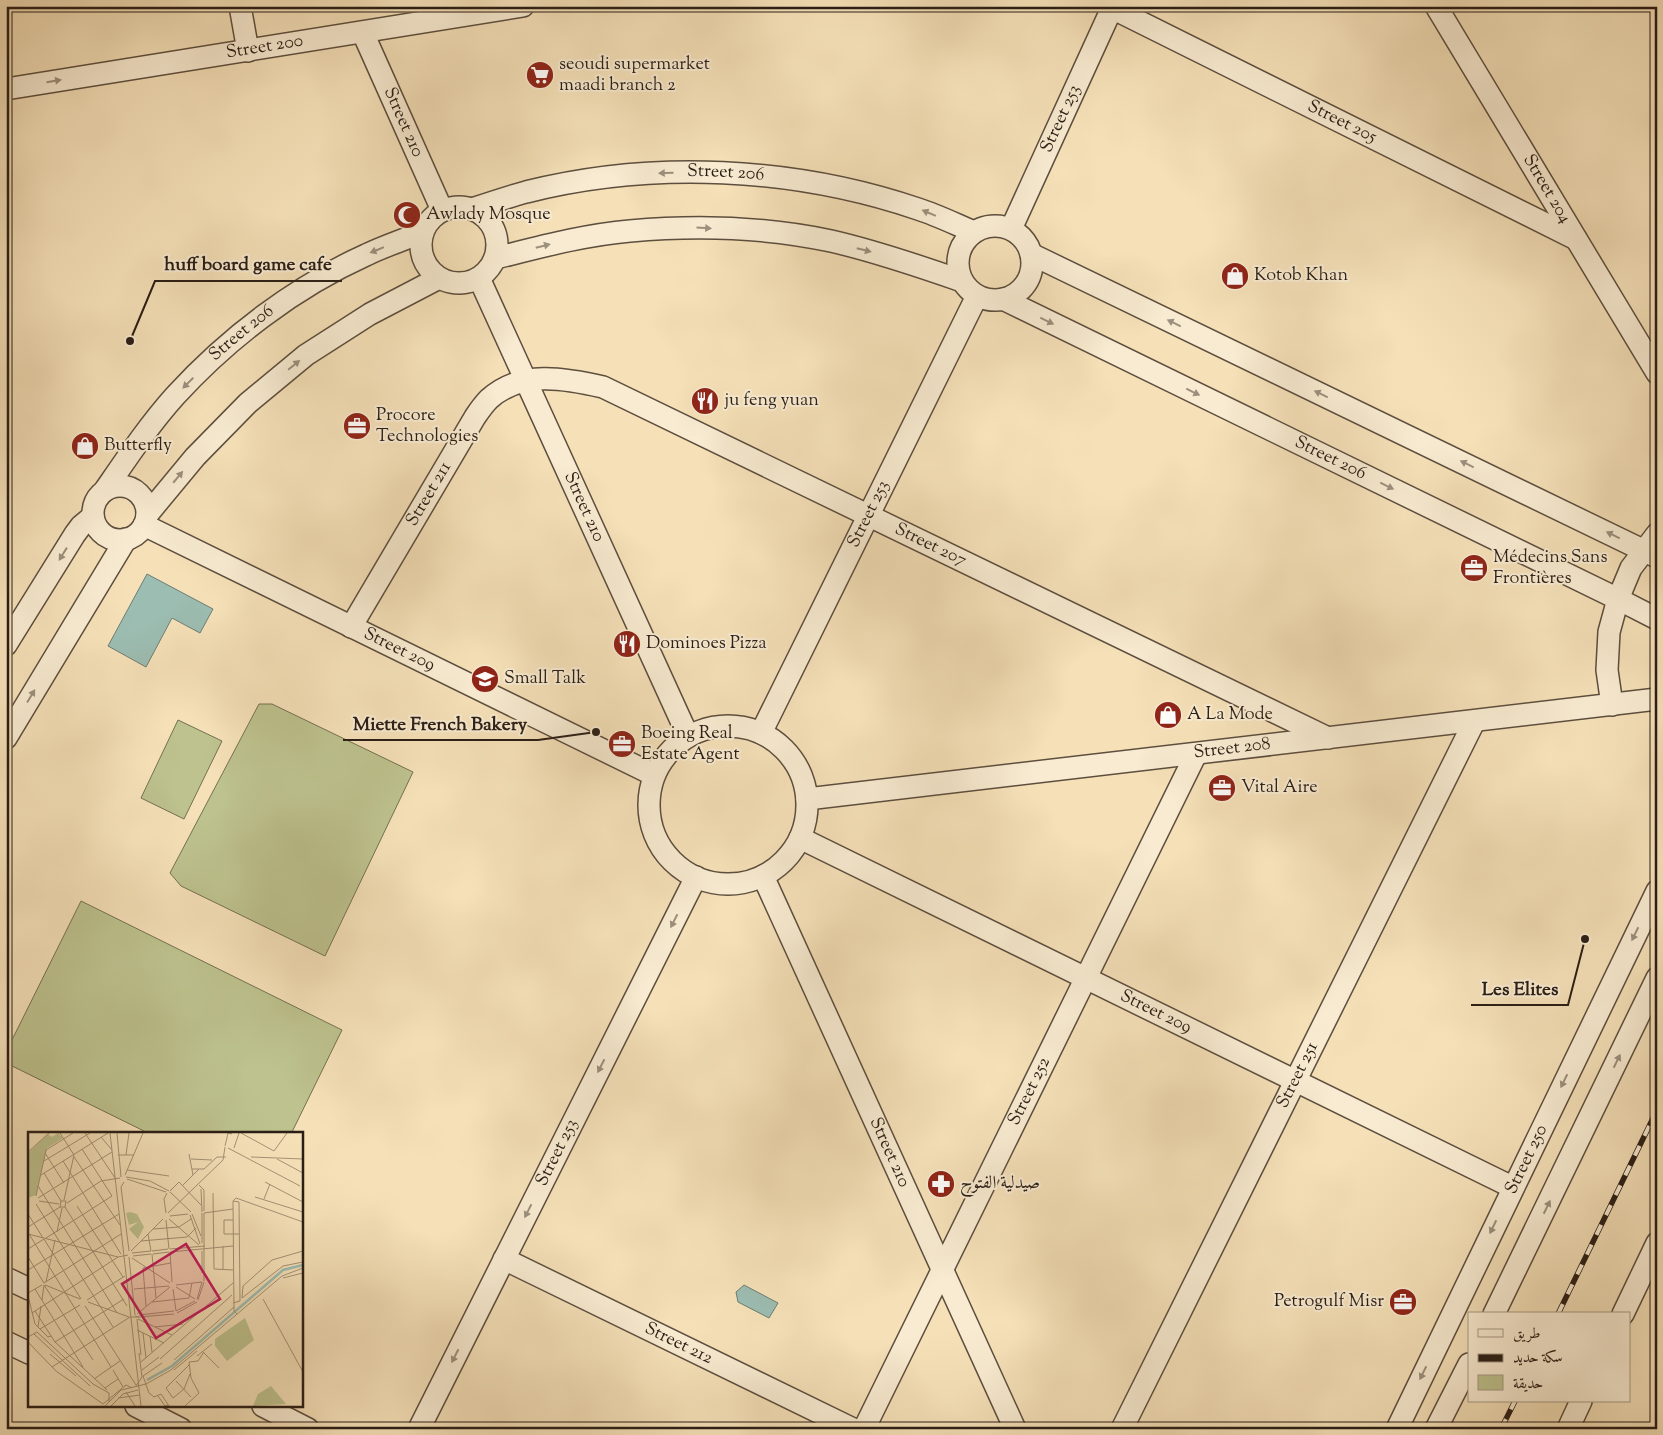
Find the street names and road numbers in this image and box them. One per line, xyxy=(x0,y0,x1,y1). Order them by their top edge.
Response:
street label: Street 200 xyxy=(224,28,305,66)
street label: Street 253 xyxy=(1034,81,1088,157)
street label: Street 210 xyxy=(376,83,430,162)
street label: Street 205 xyxy=(1303,94,1381,151)
street label: Street 204 xyxy=(1516,150,1577,229)
street label: Street 206 xyxy=(687,159,766,189)
street label: Street 206 xyxy=(204,299,280,368)
street label: Street 206 xyxy=(1290,430,1371,487)
street label: Street 211 xyxy=(400,457,459,532)
street label: Street 210 xyxy=(556,468,611,546)
street label: Street 253 xyxy=(841,476,897,552)
street label: Street 207 xyxy=(890,517,971,574)
street label: Street 209 xyxy=(359,621,440,679)
street label: Street 208 xyxy=(1192,732,1272,766)
street label: Street 209 xyxy=(1115,984,1196,1041)
street label: Street 251 xyxy=(1271,1038,1326,1113)
street label: Street 252 xyxy=(1002,1052,1058,1130)
street label: Street 210 xyxy=(862,1113,916,1192)
street label: Street 253 xyxy=(530,1115,585,1191)
street label: Street 250 xyxy=(1499,1121,1555,1199)
street label: Street 212 xyxy=(640,1316,718,1372)

